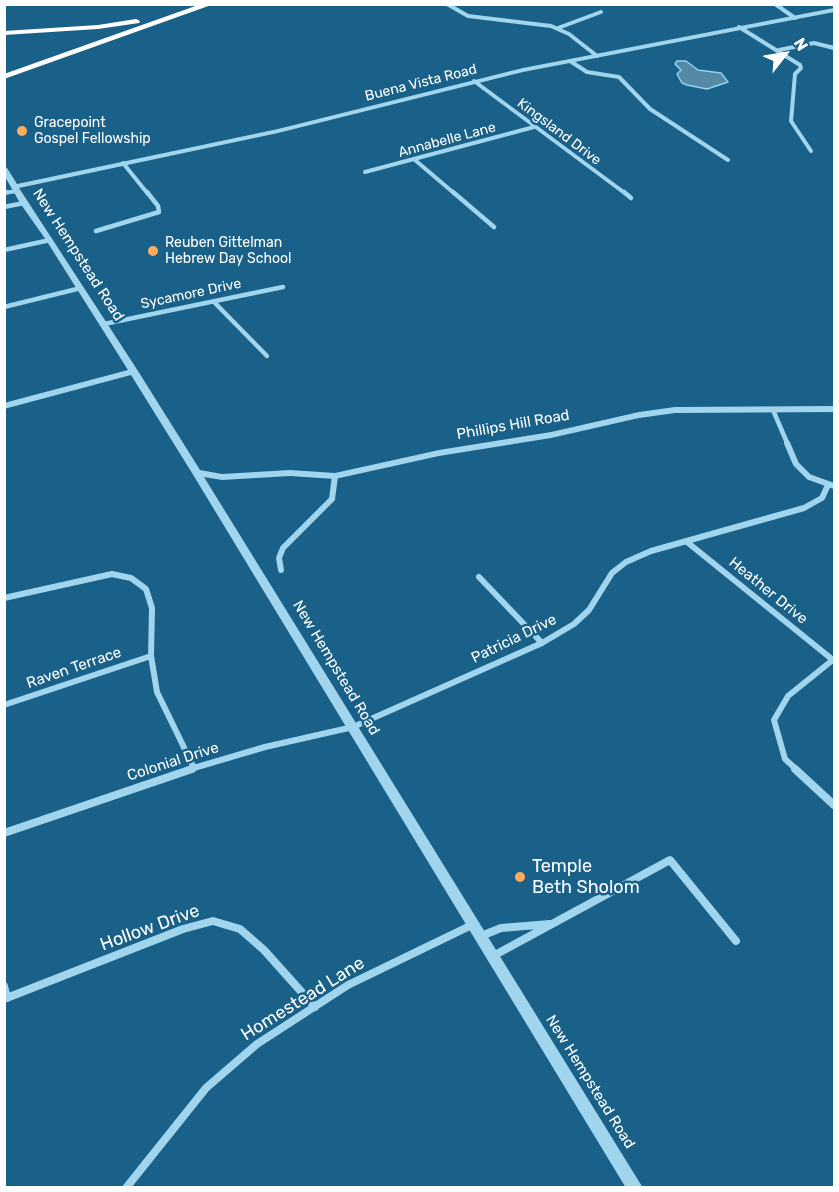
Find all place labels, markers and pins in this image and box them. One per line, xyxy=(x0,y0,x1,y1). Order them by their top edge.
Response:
place label: Gracepoint Gospel Fellowship xyxy=(34,115,151,148)
marker: Gracepoint Gospel Fellowship xyxy=(15,124,29,138)
place label: Reuben Gittelman Hebrew Day School xyxy=(165,235,291,268)
marker: Reuben Gittelman Hebrew Day School xyxy=(146,244,160,258)
place label: Temple Beth Sholom xyxy=(532,856,640,898)
marker: Temple Beth Sholom xyxy=(513,870,527,884)

